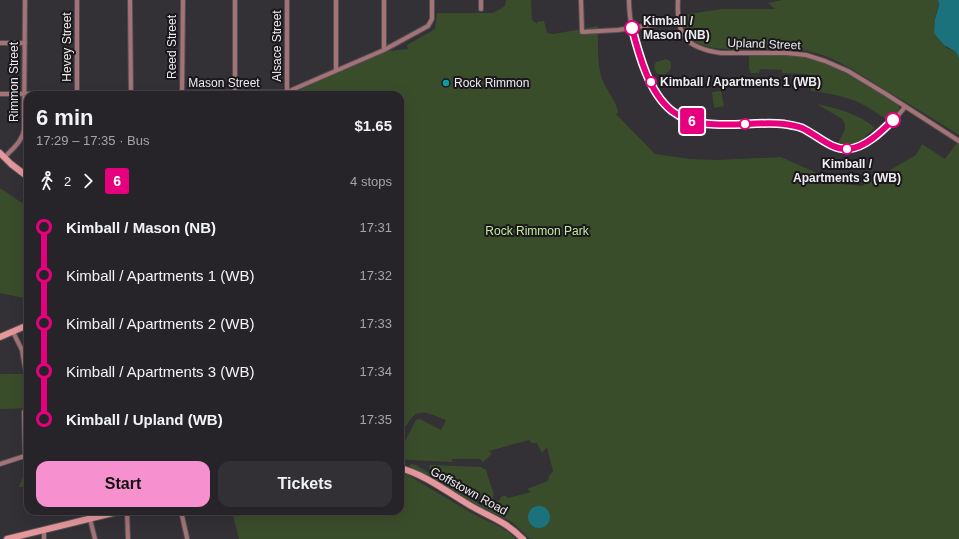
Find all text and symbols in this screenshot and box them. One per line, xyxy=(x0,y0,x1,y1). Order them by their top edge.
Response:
street label: Alsace Street xyxy=(270,10,284,82)
street label: Hevey Street xyxy=(60,12,74,82)
street label: Reed Street xyxy=(165,14,179,79)
place label: Kimball / Mason (NB) xyxy=(643,14,710,42)
marker: Kimball / Mason (NB) xyxy=(624,20,640,36)
street label: Upland Street xyxy=(727,36,802,52)
street label: Rimmon Street xyxy=(7,41,21,122)
place label: Kimball / Apartments 1 (WB) xyxy=(660,75,821,89)
street label: Mason Street xyxy=(188,76,260,90)
place label: Rock Rimmon xyxy=(454,76,529,90)
marker: Kimball / Apartments 1 (WB) xyxy=(645,76,657,88)
marker: Rock Rimmon xyxy=(441,78,451,88)
text: 6 min xyxy=(36,105,93,130)
line badge: 6 xyxy=(679,108,705,134)
unlabelled marker xyxy=(885,112,901,128)
text: 6 xyxy=(688,113,696,129)
text: $1.65 xyxy=(354,117,392,134)
unlabelled marker xyxy=(739,118,751,130)
text: 17:29 – 17:35 · Bus xyxy=(36,133,149,148)
marker: Kimball / Apartments 3 (WB) xyxy=(841,143,853,155)
place label: Kimball / Apartments 3 (WB) xyxy=(793,157,901,185)
icon: walk xyxy=(36,170,58,192)
icon: forward xyxy=(77,170,99,192)
text: 6 xyxy=(113,173,121,189)
text: 2 xyxy=(64,174,71,189)
text: 4 stops xyxy=(350,174,392,189)
text: Kimball / Mason (NB) xyxy=(66,219,216,236)
text: 17:31 xyxy=(359,220,392,235)
park label: Rock Rimmon Park xyxy=(485,224,590,238)
text: Kimball / Apartments 1 (WB) xyxy=(66,267,254,284)
text: 17:32 xyxy=(359,268,392,283)
text: Kimball / Apartments 2 (WB) xyxy=(66,315,254,332)
text: 17:33 xyxy=(359,316,392,331)
text: Kimball / Apartments 3 (WB) xyxy=(66,363,254,380)
text: 17:34 xyxy=(359,364,392,379)
text: Kimball / Upland (WB) xyxy=(66,411,223,428)
text: 17:35 xyxy=(359,412,392,427)
button: Start xyxy=(36,461,210,507)
button: Tickets xyxy=(218,461,392,507)
street label: Goffstown Road xyxy=(428,464,510,518)

